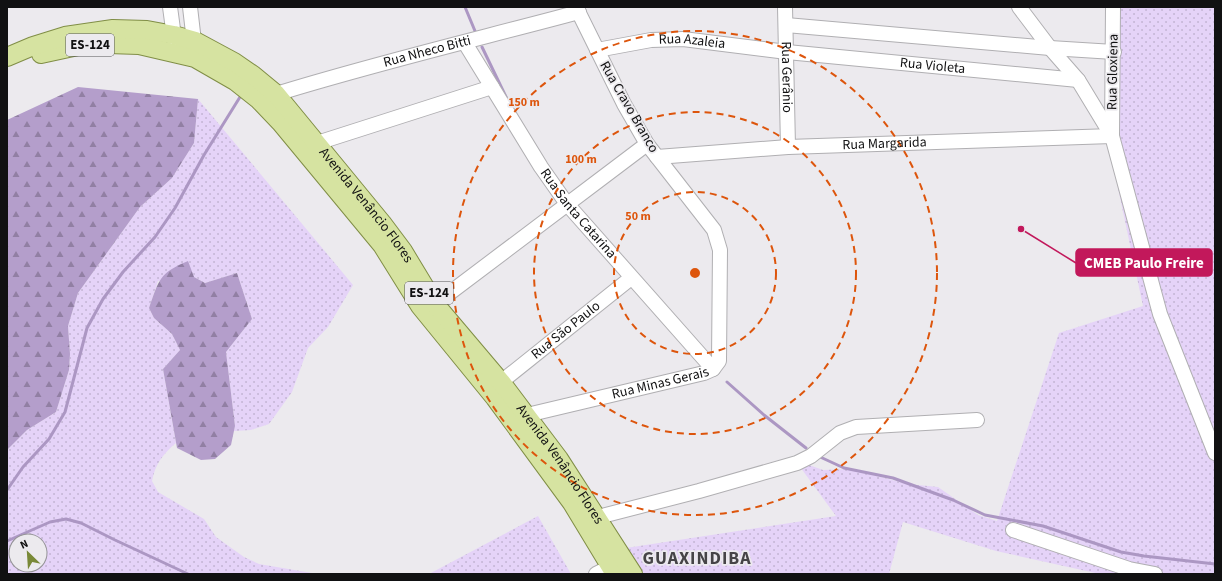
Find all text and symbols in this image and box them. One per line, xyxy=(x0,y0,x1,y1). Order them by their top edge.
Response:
street label: Rua Azaleia xyxy=(658,29,726,54)
street label: Rua Nheco Bitti xyxy=(381,31,473,73)
road number: ES-124 xyxy=(66,34,114,56)
street label: Rua Gloxiena xyxy=(1102,34,1124,110)
street label: Rua Gerânio xyxy=(776,41,797,113)
street label: Rua Violeta xyxy=(899,53,966,79)
street label: Rua Cravo Branco xyxy=(595,57,663,157)
text: 150 m xyxy=(508,94,540,111)
street label: Rua Margarida xyxy=(842,132,927,155)
street label: Avenida Venâncio Flores xyxy=(314,143,418,267)
text: 100 m xyxy=(565,151,597,168)
street label: Rua Santa Catarina xyxy=(535,164,621,263)
text: 50 m xyxy=(625,208,651,225)
callout: CMEB Paulo Freire xyxy=(1076,249,1212,276)
text: CMEB Paulo Freire xyxy=(1084,253,1204,274)
centre of rings xyxy=(688,266,702,280)
road number: ES-124 xyxy=(405,282,453,304)
street label: Rua São Paulo xyxy=(527,296,605,364)
street label: Rua Minas Gerais xyxy=(610,362,712,405)
street label: Avenida Venâncio Flores xyxy=(511,400,609,528)
north arrow xyxy=(8,533,48,573)
text: N xyxy=(17,536,30,553)
district label: GUAXINDIBA xyxy=(642,546,752,571)

